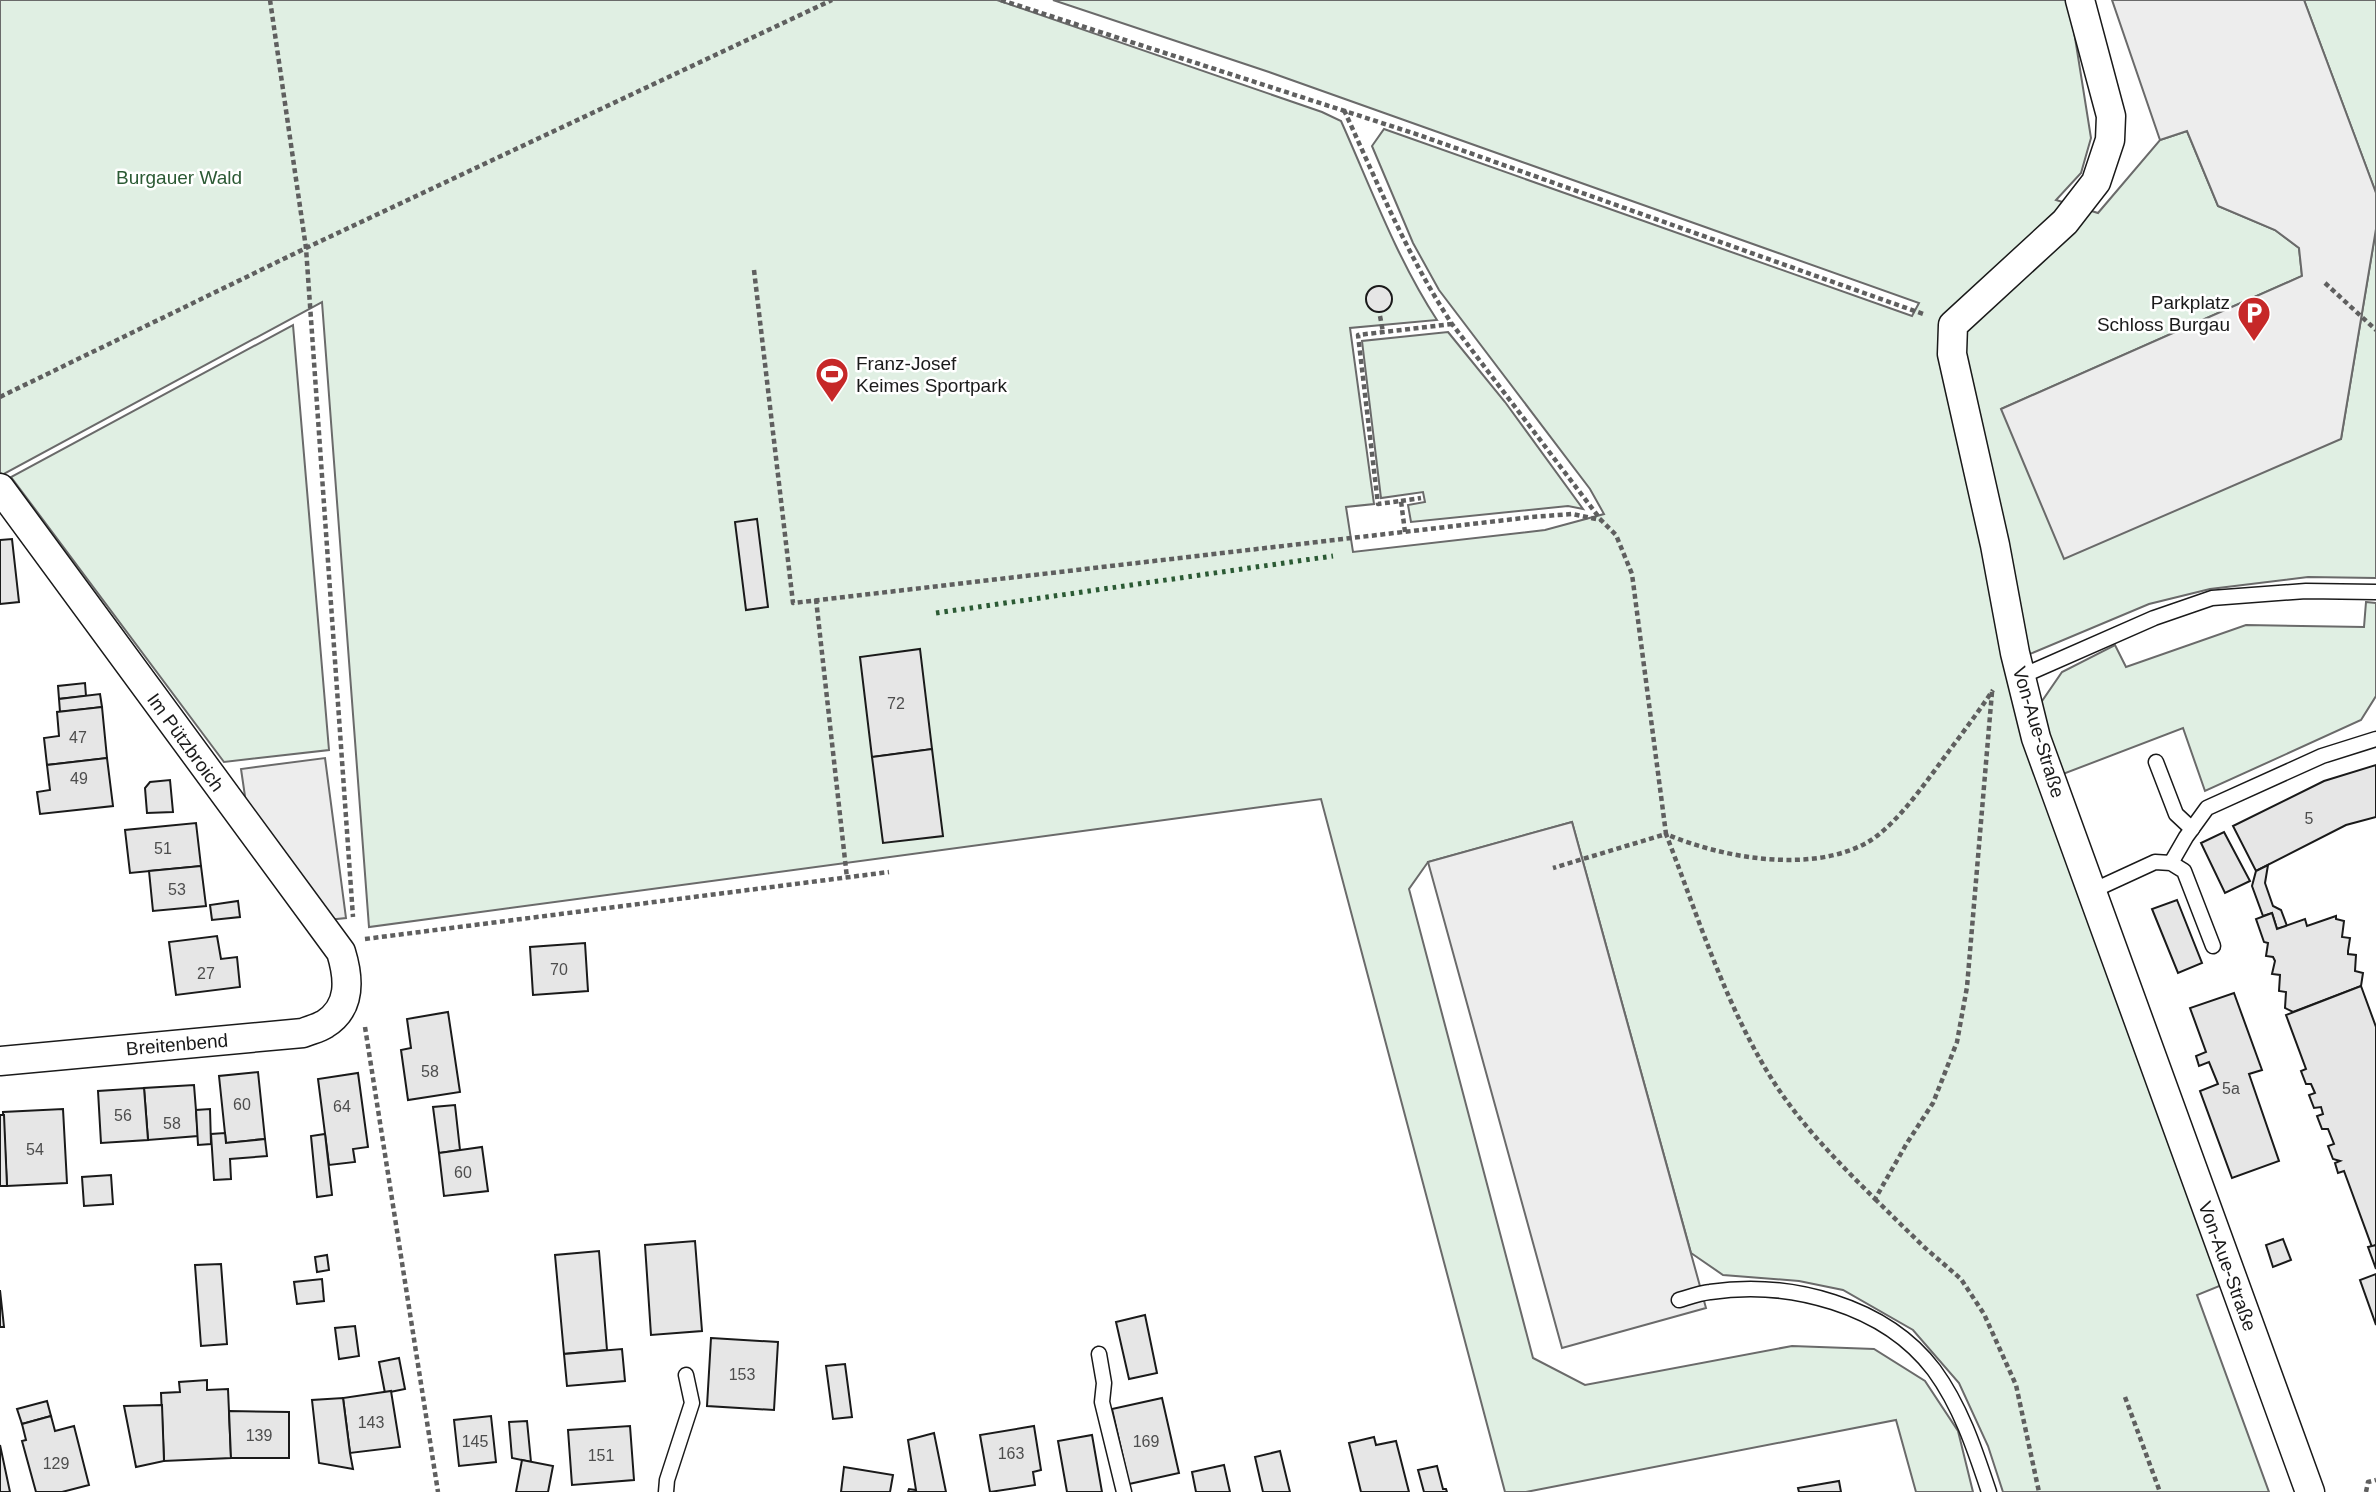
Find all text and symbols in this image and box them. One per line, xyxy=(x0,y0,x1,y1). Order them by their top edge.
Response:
park label: Burgauer Wald xyxy=(116,167,242,188)
place label: Parkplatz Schloss Burgau xyxy=(2097,292,2230,335)
parking icon: Parkplatz Schloss Burgau xyxy=(2235,294,2273,343)
place label: Franz-Josef Keimes Sportpark xyxy=(856,353,1008,396)
sports icon: Franz-Josef Keimes Sportpark xyxy=(813,355,851,404)
street label: Von-Aue-Straße xyxy=(2009,664,2068,800)
street label: Im Pützbroich xyxy=(143,689,228,795)
house number: 72 xyxy=(887,695,905,712)
house number: 47 xyxy=(69,729,87,746)
house number: 49 xyxy=(70,770,88,787)
house number: 5 xyxy=(2305,810,2314,827)
house number: 51 xyxy=(154,840,172,857)
house number: 53 xyxy=(168,881,186,898)
house number: 70 xyxy=(550,961,568,978)
house number: 27 xyxy=(197,965,215,982)
street label: Breitenbend xyxy=(125,1030,229,1059)
house number: 58 xyxy=(421,1063,439,1080)
house number: 5a xyxy=(2222,1080,2240,1097)
house number: 60 xyxy=(233,1096,251,1113)
house number: 64 xyxy=(333,1098,351,1115)
house number: 56 xyxy=(114,1107,132,1124)
house number: 58 xyxy=(163,1115,181,1132)
house number: 54 xyxy=(26,1141,44,1158)
house number: 60 xyxy=(454,1164,472,1181)
street label: Von-Aue-Straße xyxy=(2194,1199,2261,1334)
house number: 153 xyxy=(729,1366,755,1383)
house number: 143 xyxy=(358,1414,384,1431)
house number: 139 xyxy=(246,1427,272,1444)
house number: 145 xyxy=(462,1433,488,1450)
house number: 169 xyxy=(1133,1433,1159,1450)
house number: 163 xyxy=(998,1445,1024,1462)
house number: 151 xyxy=(588,1447,614,1464)
house number: 129 xyxy=(43,1455,69,1472)

